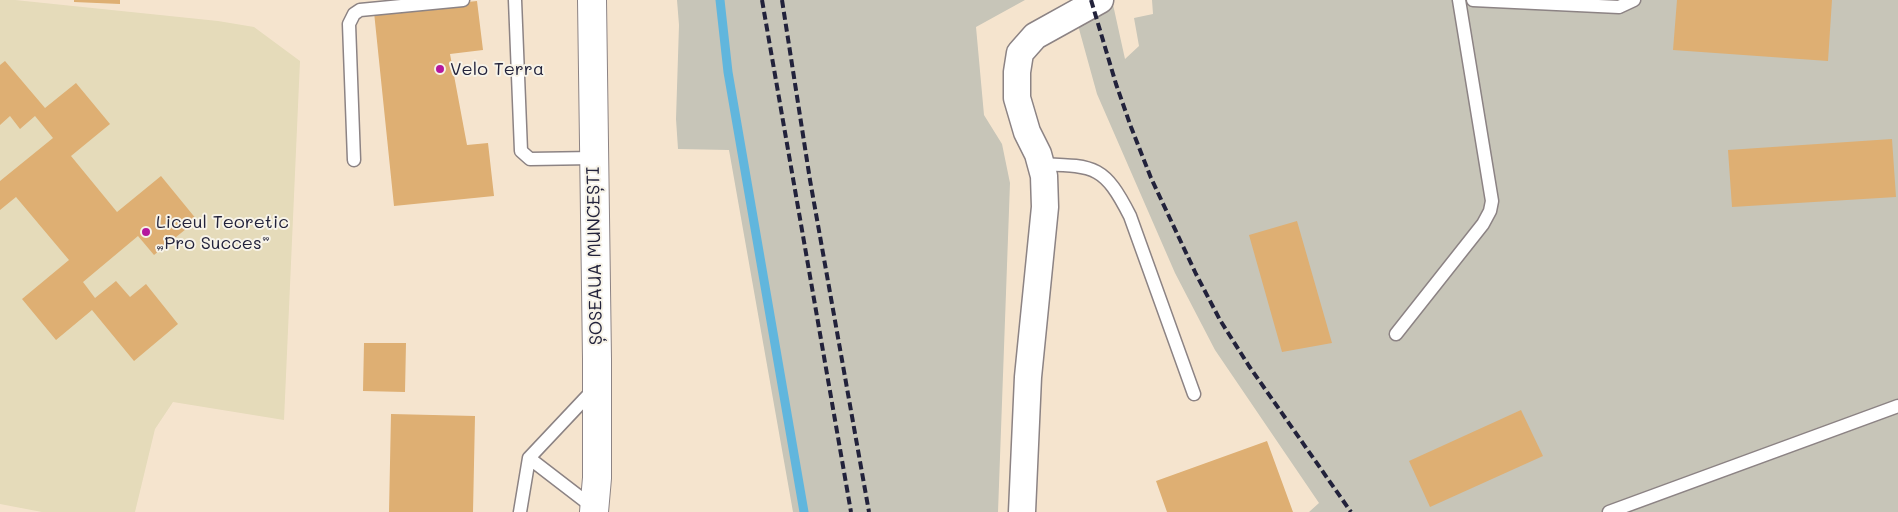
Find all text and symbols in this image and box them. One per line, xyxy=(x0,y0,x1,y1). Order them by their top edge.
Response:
place label: Velo Terra xyxy=(450,58,544,80)
marker: Velo Terra xyxy=(434,63,446,75)
street label: ȘOSEAUA MUNCEȘTI xyxy=(583,167,607,345)
place label: Liceul Teoretic „Pro Succes” xyxy=(156,211,289,253)
marker: Liceul Teoretic „Pro Succes” xyxy=(140,226,152,238)

